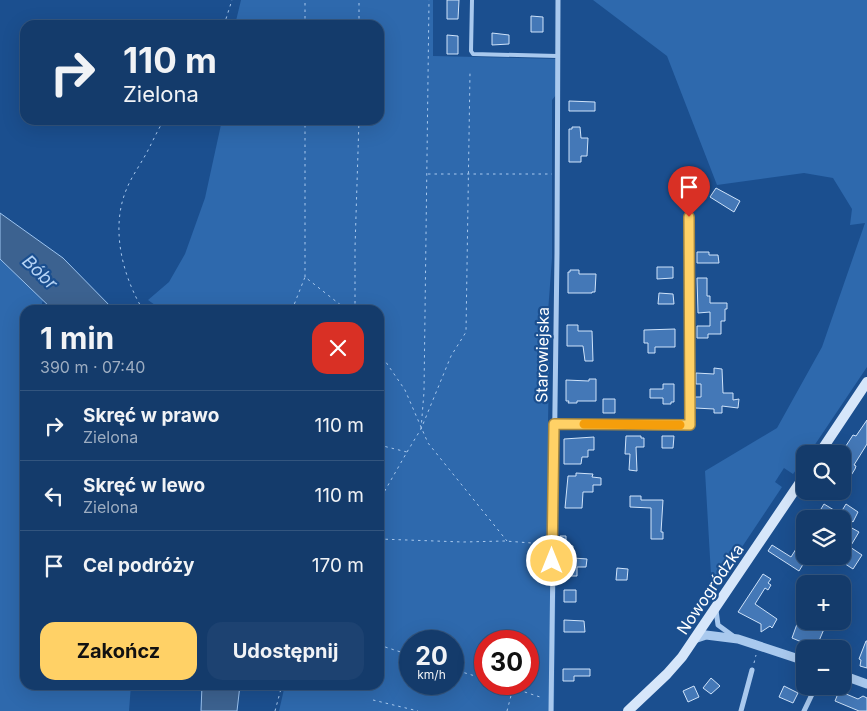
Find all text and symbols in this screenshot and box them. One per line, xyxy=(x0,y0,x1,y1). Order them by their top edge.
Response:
text: 110 m xyxy=(123,39,217,81)
icon: right xyxy=(40,40,105,105)
text: Zielona xyxy=(123,81,199,107)
pin xyxy=(668,166,710,217)
icon: arrive xyxy=(675,173,703,201)
water label: Bóbr xyxy=(18,250,63,294)
street label: Starowiejska xyxy=(531,307,553,403)
text: 1 min xyxy=(40,320,114,356)
button: close xyxy=(312,322,364,374)
text: 390 m · 07:40 xyxy=(40,357,145,377)
text: Skręć w prawo xyxy=(83,404,219,427)
icon: right xyxy=(40,412,68,440)
text: 110 m xyxy=(315,414,364,437)
text: Zielona xyxy=(83,427,138,447)
map controls xyxy=(796,445,851,695)
button: search xyxy=(796,445,851,500)
text: Skręć w lewo xyxy=(83,474,205,497)
icon: left xyxy=(40,482,68,510)
text: 110 m xyxy=(315,484,364,507)
text: Zielona xyxy=(83,497,138,517)
button: layers xyxy=(796,510,851,565)
position arrow xyxy=(525,534,577,586)
street label: Nowogródzka xyxy=(672,540,748,638)
icon: arrive xyxy=(40,552,68,580)
text: Cel podróży xyxy=(83,554,195,577)
text: 170 m xyxy=(312,554,364,577)
button: + xyxy=(796,575,851,630)
button: Zakończ xyxy=(40,622,197,680)
button: Udostępnij xyxy=(207,622,364,680)
speed limit sign: 30 xyxy=(474,630,539,695)
button: − xyxy=(796,640,851,695)
text: 20 xyxy=(415,641,448,671)
text: km/h xyxy=(417,667,446,682)

